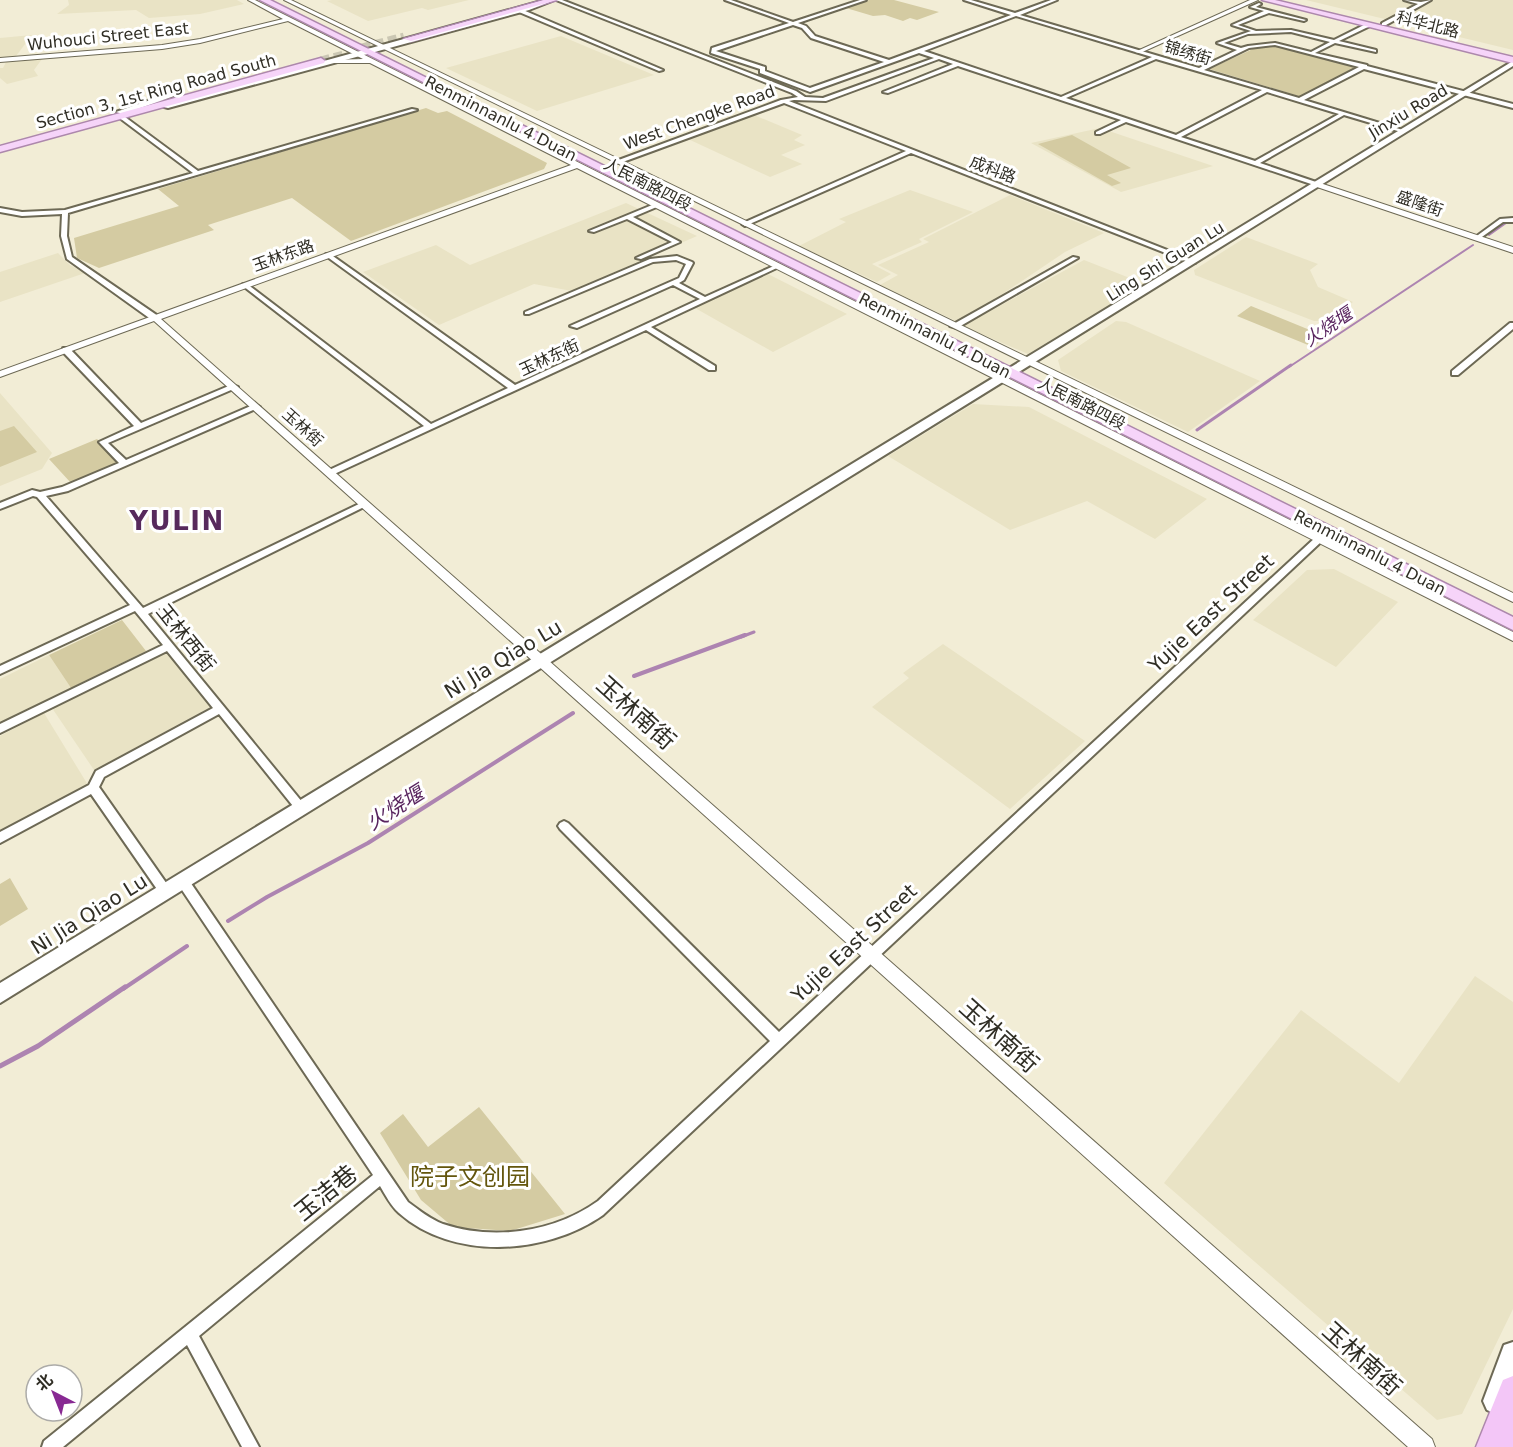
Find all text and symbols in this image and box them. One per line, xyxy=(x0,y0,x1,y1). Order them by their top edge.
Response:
street label: 科华北路 xyxy=(1395,8,1461,41)
street label: Wuhouci Street East xyxy=(26,19,190,54)
street label: 锦绣街 xyxy=(1162,36,1214,69)
street label: Section 3, 1st Ring Road South xyxy=(34,50,278,133)
street label: Renminnanlu 4 Duan xyxy=(422,72,580,165)
street label: Jinxiu Road xyxy=(1365,80,1451,143)
street label: West Chengke Road xyxy=(621,81,777,154)
street label: 成科路 xyxy=(967,152,1019,187)
street label: 人民南路四段 xyxy=(601,154,695,215)
street label: 盛隆街 xyxy=(1394,187,1446,220)
street label: Ling Shi Guan Lu xyxy=(1103,218,1228,305)
street label: 玉林东路 xyxy=(250,236,316,275)
street label: Renminnanlu 4 Duan xyxy=(856,289,1014,382)
water label: 火烧堰 xyxy=(1299,301,1358,350)
street label: 玉林东街 xyxy=(516,335,582,380)
street label: 人民南路四段 xyxy=(1035,373,1129,434)
street label: 玉林街 xyxy=(278,404,327,450)
district label: YULIN xyxy=(128,506,225,536)
street label: Renminnanlu 4 Duan xyxy=(1291,506,1449,599)
street label: Yujie East Street xyxy=(1143,549,1279,678)
street label: 玉林西街 xyxy=(152,599,220,677)
street label: Ni Jia Qiao Lu xyxy=(440,615,566,703)
street label: 玉林南街 xyxy=(591,670,681,756)
water label: 火烧堰 xyxy=(362,780,431,835)
street label: Ni Jia Qiao Lu xyxy=(26,869,152,959)
street label: Yujie East Street xyxy=(786,879,922,1008)
street label: 玉林南街 xyxy=(954,993,1044,1079)
street label: 玉洁巷 xyxy=(289,1159,363,1227)
park label: 院子文创园 xyxy=(410,1163,530,1191)
street label: 玉林南街 xyxy=(1317,1316,1407,1402)
north arrow xyxy=(24,1363,84,1423)
text: 北 xyxy=(32,1370,57,1395)

